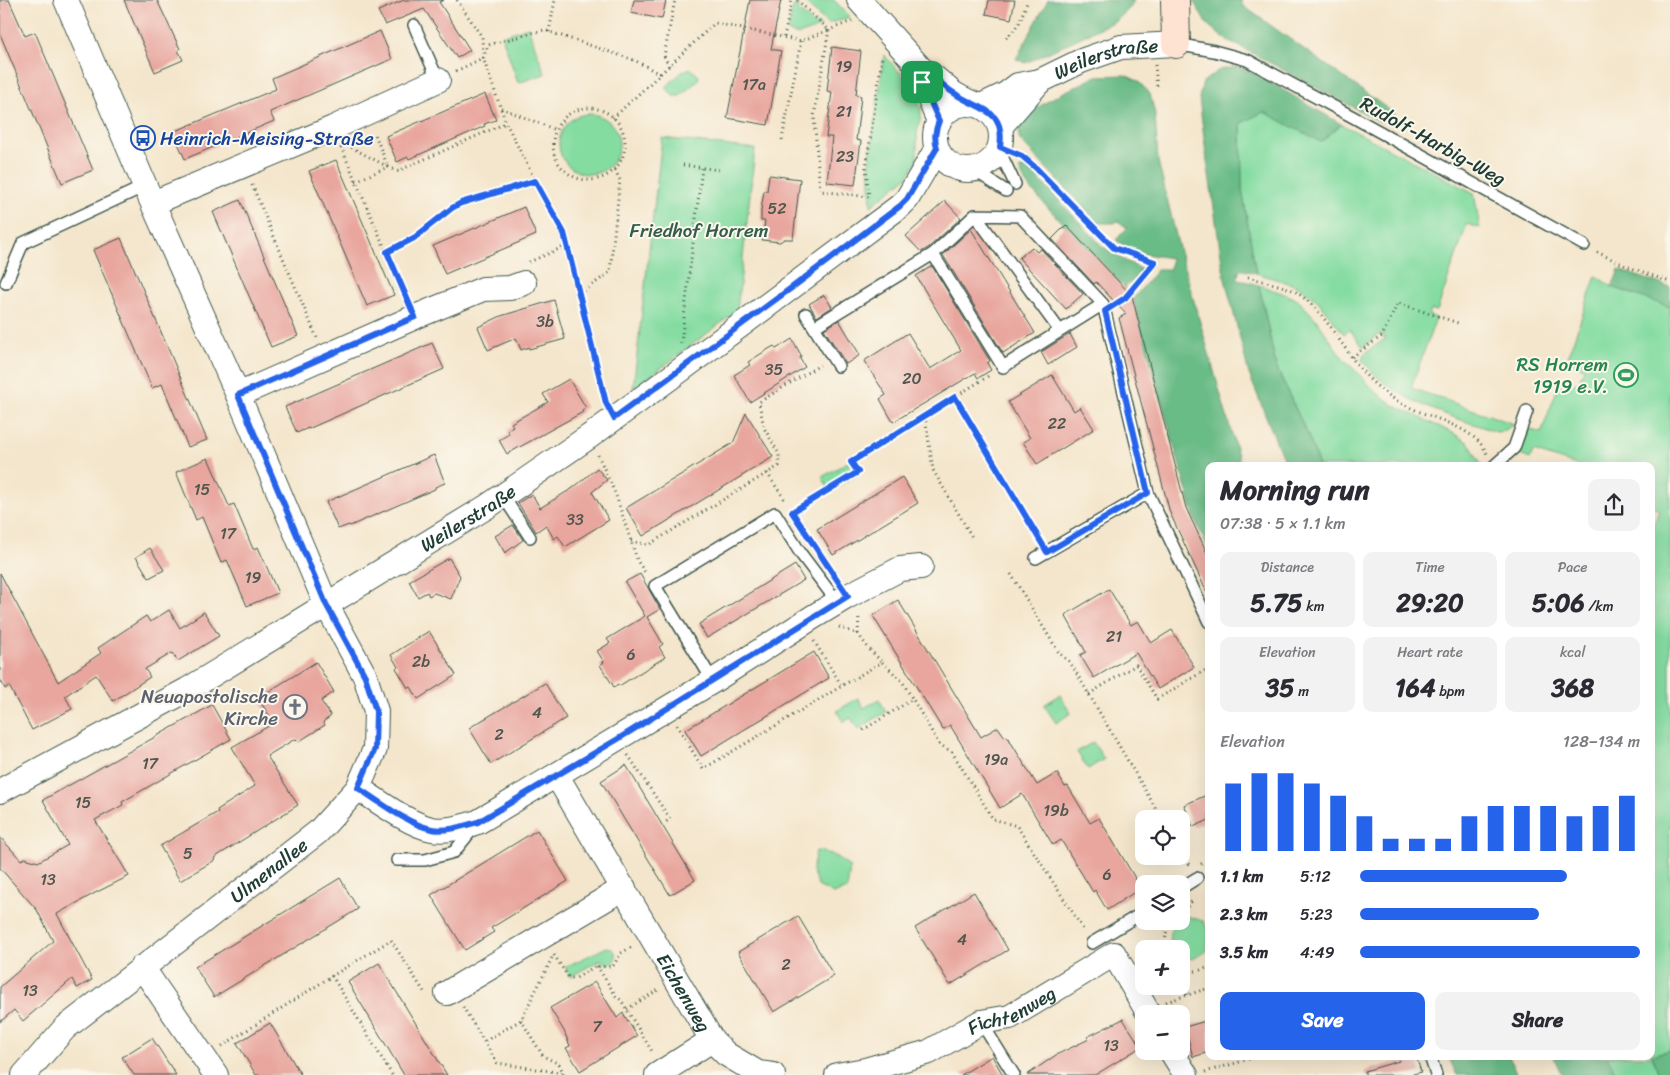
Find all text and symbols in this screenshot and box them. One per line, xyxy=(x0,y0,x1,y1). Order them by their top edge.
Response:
street label: Weilerstraße xyxy=(1048,28,1159,89)
house number: 19 xyxy=(836,52,853,81)
pin xyxy=(901,61,943,103)
icon: arrive xyxy=(908,68,936,96)
house number: 17a xyxy=(742,70,766,99)
street label: Rudolf-Harbig-Weg xyxy=(1354,87,1512,195)
house number: 21 xyxy=(836,97,852,126)
place label: Heinrich-Meising-Straße xyxy=(160,122,374,155)
bus stop icon: Heinrich-Meising-Straße xyxy=(130,125,156,151)
house number: 23 xyxy=(836,142,854,171)
house number: 52 xyxy=(767,194,787,223)
park label: Friedhof Horrem xyxy=(630,214,769,247)
house number: 3b xyxy=(536,307,554,336)
place label: RS Horrem 1919 e.V. xyxy=(1517,348,1608,403)
house number: 35 xyxy=(765,355,784,384)
sports icon: RS Horrem 1919 e.V. xyxy=(1613,362,1639,388)
house number: 20 xyxy=(902,364,922,393)
house number: 22 xyxy=(1048,409,1066,438)
text: Morning run xyxy=(1220,465,1370,514)
house number: 15 xyxy=(194,475,211,504)
street label: Weilerstraße xyxy=(413,475,523,561)
button: share xyxy=(1588,479,1640,531)
house number: 33 xyxy=(566,505,584,534)
text: 07:38 · 5 × 1.1 km xyxy=(1220,509,1346,538)
house number: 17 xyxy=(220,519,237,548)
text: Distance xyxy=(1261,555,1314,580)
text: Time xyxy=(1415,555,1445,580)
text: Pace xyxy=(1558,555,1588,580)
house number: 19 xyxy=(245,563,262,592)
text: 5.75 xyxy=(1250,580,1303,625)
text: 29:20 xyxy=(1396,580,1464,625)
text: 5:06 xyxy=(1532,580,1585,625)
text: km xyxy=(1303,594,1324,619)
text: /km xyxy=(1585,594,1613,619)
house number: 21 xyxy=(1106,622,1122,651)
house number: 6 xyxy=(626,640,636,669)
text: Elevation xyxy=(1259,640,1316,665)
text: Heart rate xyxy=(1397,640,1463,665)
text: kcal xyxy=(1560,640,1585,665)
house number: 2b xyxy=(412,647,430,676)
text: 35 xyxy=(1266,665,1295,710)
text: 164 xyxy=(1395,665,1436,710)
text: 368 xyxy=(1551,665,1594,710)
text: m xyxy=(1295,679,1309,704)
text: bpm xyxy=(1436,679,1465,704)
place label: Neuapostolische Kirche xyxy=(141,680,278,735)
church icon: Neuapostolische Kirche xyxy=(282,694,308,720)
house number: 4 xyxy=(532,698,542,727)
house number: 2 xyxy=(494,720,504,749)
text: Elevation xyxy=(1220,727,1285,756)
text: 128–134 m xyxy=(1563,727,1640,756)
house number: 19a xyxy=(984,745,1008,774)
house number: 17 xyxy=(142,749,159,778)
house number: 15 xyxy=(75,788,92,817)
house number: 19b xyxy=(1043,796,1069,825)
map controls xyxy=(1135,810,1190,1060)
button: locate xyxy=(1135,810,1190,865)
street label: Ulmenallee xyxy=(222,829,315,911)
house number: 5 xyxy=(183,839,193,868)
house number: 6 xyxy=(1102,860,1112,889)
text: 1.1 km xyxy=(1220,862,1264,891)
text: 5:12 xyxy=(1300,862,1331,891)
house number: 13 xyxy=(40,865,56,894)
button: layers xyxy=(1135,875,1190,930)
text: 2.3 km xyxy=(1220,900,1268,929)
text: 5:23 xyxy=(1300,900,1333,929)
house number: 4 xyxy=(957,925,967,954)
text: 3.5 km xyxy=(1220,938,1268,967)
text: 4:49 xyxy=(1300,938,1335,967)
button: + xyxy=(1135,940,1190,995)
street label: Eichenweg xyxy=(648,946,721,1039)
house number: 2 xyxy=(781,950,791,979)
house number: 13 xyxy=(22,976,38,1005)
street label: Fichtenweg xyxy=(960,976,1062,1043)
button: Save xyxy=(1220,992,1425,1050)
button: Share xyxy=(1435,992,1640,1050)
button: − xyxy=(1135,1005,1190,1060)
house number: 7 xyxy=(592,1012,602,1041)
house number: 13 xyxy=(1103,1031,1119,1060)

